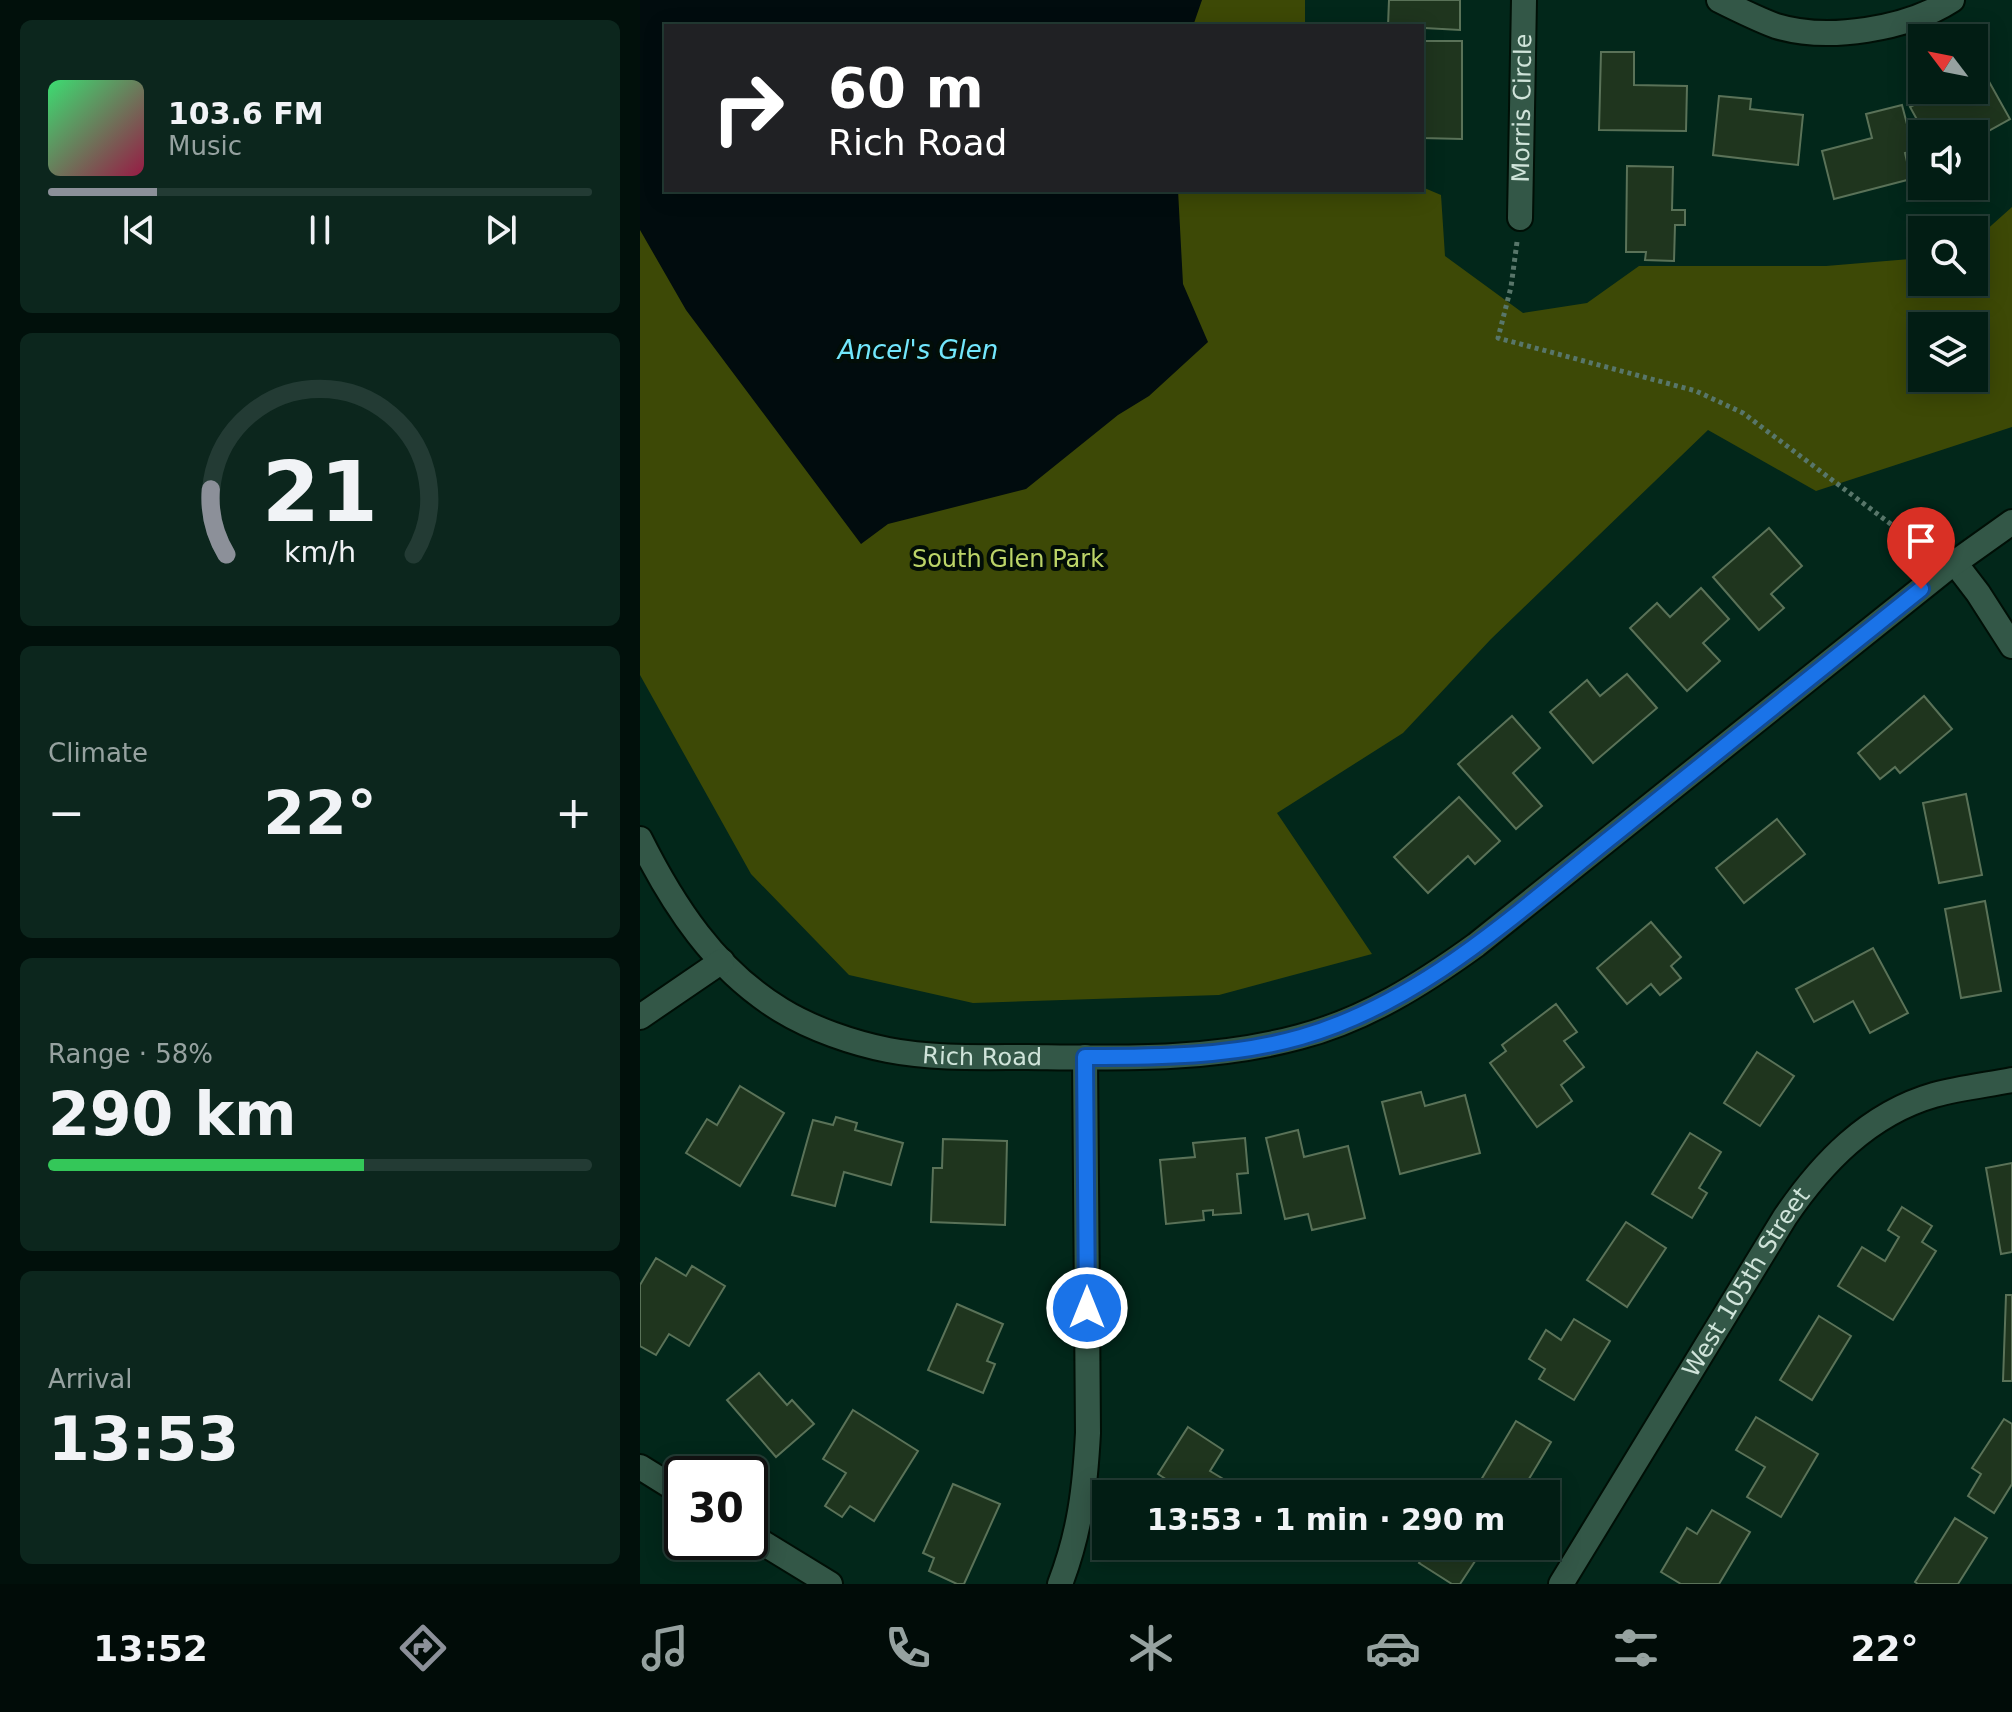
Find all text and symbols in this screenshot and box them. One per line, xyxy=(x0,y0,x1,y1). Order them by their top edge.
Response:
north arrow xyxy=(1908,24,1988,104)
map controls xyxy=(1908,24,1988,392)
street label: Morris Circle xyxy=(1507,33,1537,183)
text: 60 m xyxy=(828,55,984,120)
icon: right xyxy=(696,56,800,160)
text: 103.6 FM xyxy=(168,96,324,131)
button: sound xyxy=(1908,120,1988,200)
text: Rich Road xyxy=(828,122,1007,163)
text: Music xyxy=(168,131,242,161)
icon: previous xyxy=(117,208,161,252)
icon: pause xyxy=(298,208,342,252)
icon: next xyxy=(479,208,523,252)
button: search xyxy=(1908,216,1988,296)
button: layers xyxy=(1908,312,1988,392)
water label: Ancel's Glen xyxy=(836,335,998,365)
text: 21 xyxy=(262,444,378,541)
pin xyxy=(1887,507,1955,589)
icon: arrive xyxy=(1899,519,1943,563)
text: km/h xyxy=(284,535,356,569)
park label: South Glen Park xyxy=(912,545,1104,573)
text: Climate xyxy=(48,738,148,768)
text: 22° xyxy=(263,778,377,848)
text: − xyxy=(48,787,85,838)
text: + xyxy=(555,787,592,838)
text: Range · 58% xyxy=(48,1039,213,1069)
street label: Rich Road xyxy=(921,1041,1042,1071)
text: 290 km xyxy=(48,1079,297,1149)
street label: West 105th Street xyxy=(1677,1182,1815,1382)
position arrow xyxy=(1045,1266,1129,1350)
text: Arrival xyxy=(48,1364,132,1394)
text: 13:53 xyxy=(48,1404,239,1474)
speed limit sign: 30 xyxy=(664,1456,768,1560)
text: 13:53 · 1 min · 290 m xyxy=(1147,1502,1505,1537)
icon: directions xyxy=(395,1620,451,1676)
icon: music xyxy=(637,1620,693,1676)
icon: phone xyxy=(880,1620,936,1676)
icon: climate xyxy=(1123,1620,1179,1676)
icon: car xyxy=(1365,1620,1421,1676)
icon: filters xyxy=(1608,1620,1664,1676)
text: 13:52 xyxy=(93,1628,208,1669)
text: 22° xyxy=(1851,1628,1919,1669)

